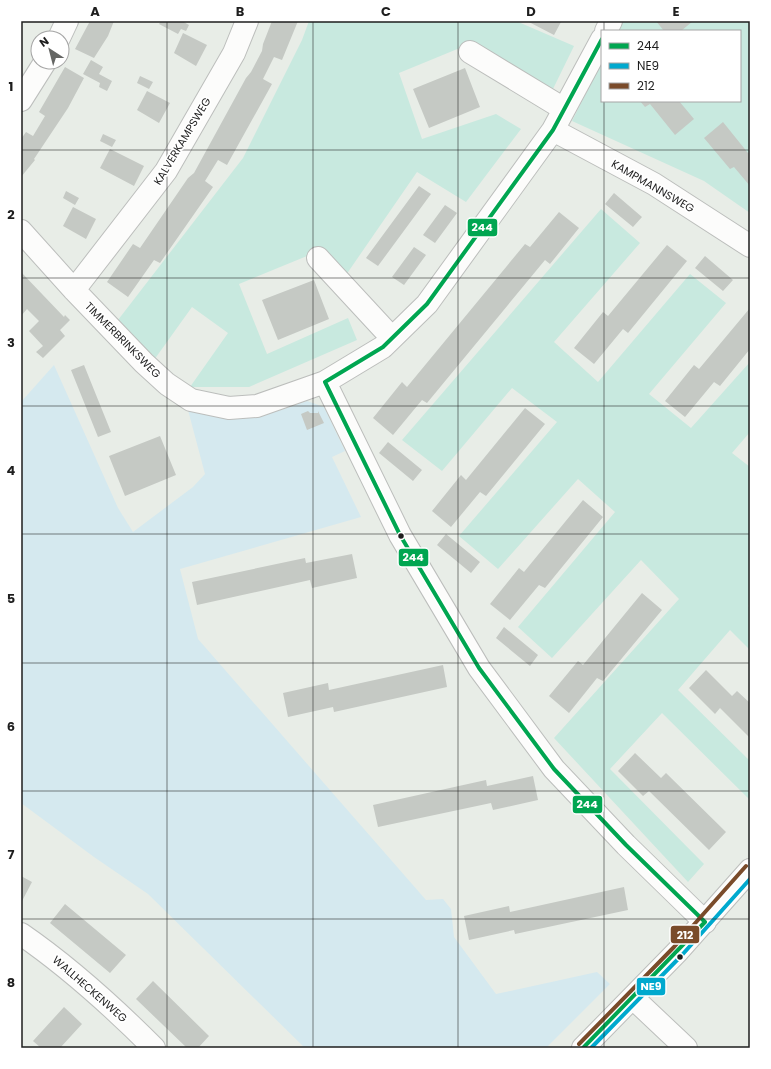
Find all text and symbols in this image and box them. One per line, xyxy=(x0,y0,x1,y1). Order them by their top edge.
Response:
text: A xyxy=(90,2,100,21)
text: B xyxy=(236,2,245,21)
text: C xyxy=(381,2,391,21)
text: D xyxy=(526,2,536,21)
text: E xyxy=(672,2,680,21)
north arrow xyxy=(30,30,70,70)
legend xyxy=(601,30,741,102)
text: N xyxy=(36,33,52,51)
text: 244 xyxy=(637,37,659,54)
text: NE9 xyxy=(637,57,659,74)
text: 1 xyxy=(9,77,13,96)
text: 212 xyxy=(637,77,655,94)
street label: KALVERKAMPSWEG xyxy=(149,94,215,188)
street label: KAMPMANNSWEG xyxy=(608,156,698,217)
text: 2 xyxy=(7,205,15,224)
line badge: 244 xyxy=(467,218,498,237)
text: 244 xyxy=(471,219,493,235)
street label: TIMMERBRINKSWEG xyxy=(81,298,165,382)
text: 3 xyxy=(7,333,15,352)
text: 4 xyxy=(7,461,16,480)
unlabelled marker xyxy=(396,531,406,541)
line badge: 244 xyxy=(398,548,429,567)
text: 244 xyxy=(402,549,424,565)
text: 5 xyxy=(7,589,15,608)
text: 6 xyxy=(7,717,15,736)
line badge: 244 xyxy=(572,795,603,814)
text: 244 xyxy=(576,796,598,812)
text: 7 xyxy=(8,845,15,864)
line badge: 212 xyxy=(670,925,700,944)
text: 212 xyxy=(677,927,693,943)
street label: WALLHECKENWEG xyxy=(49,952,131,1026)
unlabelled marker xyxy=(675,952,685,962)
text: 8 xyxy=(7,973,15,992)
line badge: NE9 xyxy=(636,977,666,996)
text: NE9 xyxy=(641,978,662,994)

